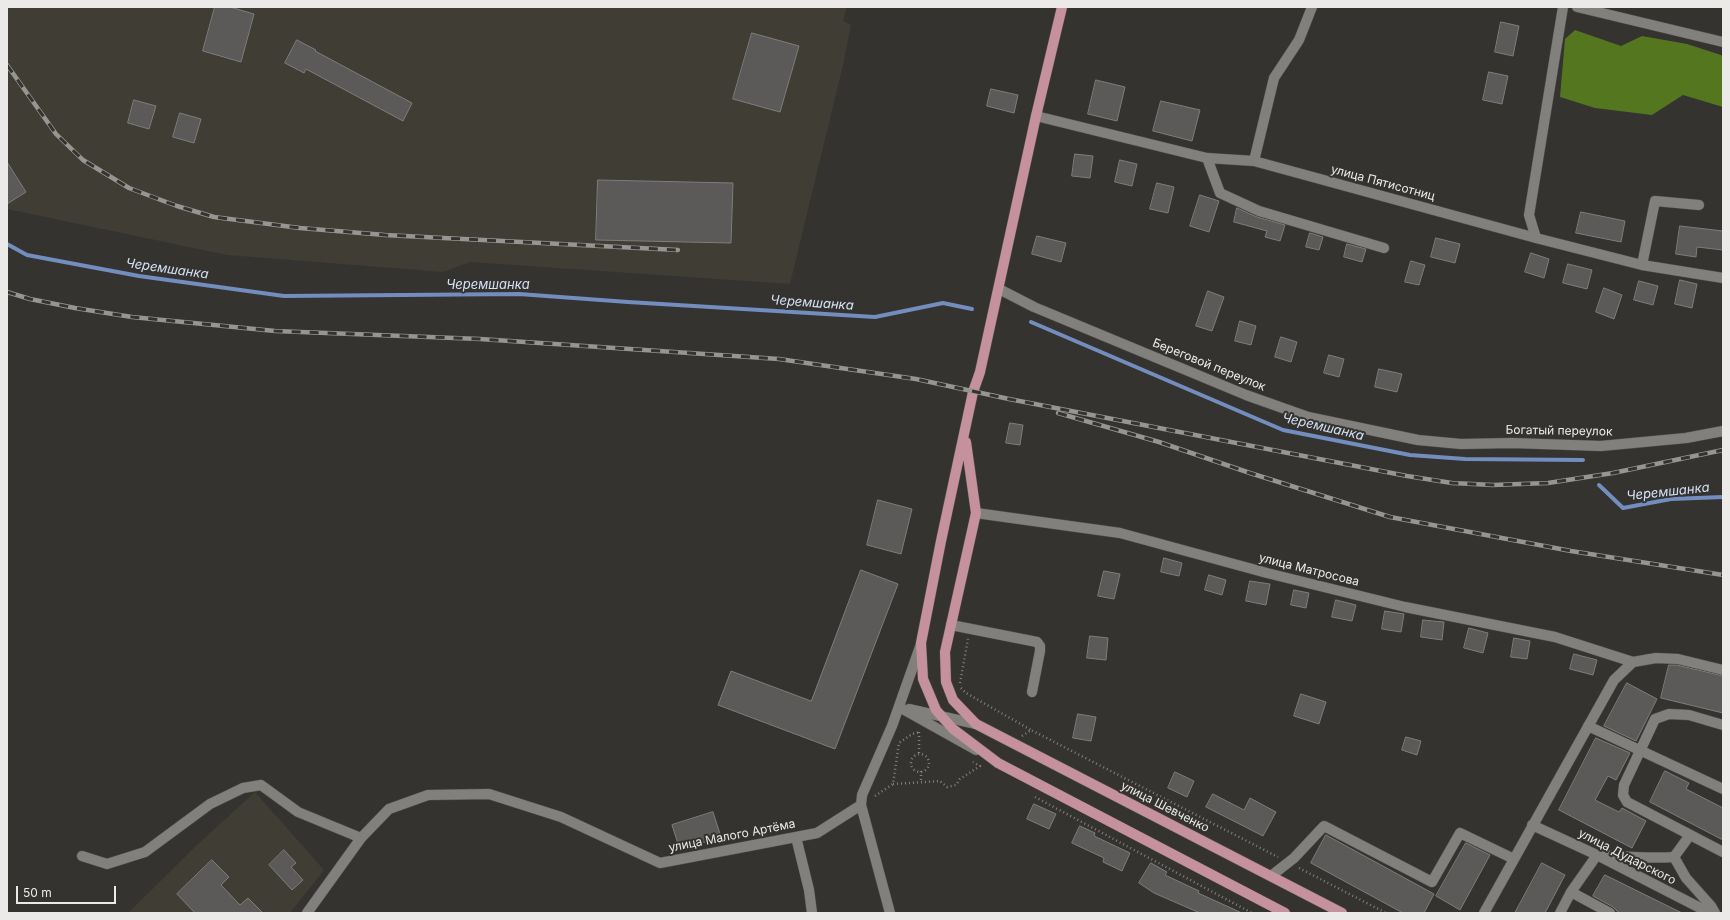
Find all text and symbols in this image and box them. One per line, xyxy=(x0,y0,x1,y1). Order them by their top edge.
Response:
street label: улица Пятисотниц xyxy=(1329,162,1437,204)
water label: Черемшанка xyxy=(125,255,209,283)
water label: Черемшанка xyxy=(446,277,530,293)
water label: Черемшанка xyxy=(770,292,854,314)
street label: Береговой переулок xyxy=(1150,336,1268,394)
water label: Черемшанка xyxy=(1281,410,1365,444)
street label: Богатый переулок xyxy=(1505,423,1613,439)
water label: Черемшанка xyxy=(1626,480,1710,504)
street label: улица Матросова xyxy=(1257,551,1361,589)
street label: улица Шевченко xyxy=(1118,779,1212,835)
street label: улица Малого Артёма xyxy=(667,817,797,855)
street label: улица Дударского xyxy=(1576,826,1678,888)
scale bar xyxy=(18,878,118,904)
text: 50 m xyxy=(23,885,52,900)

